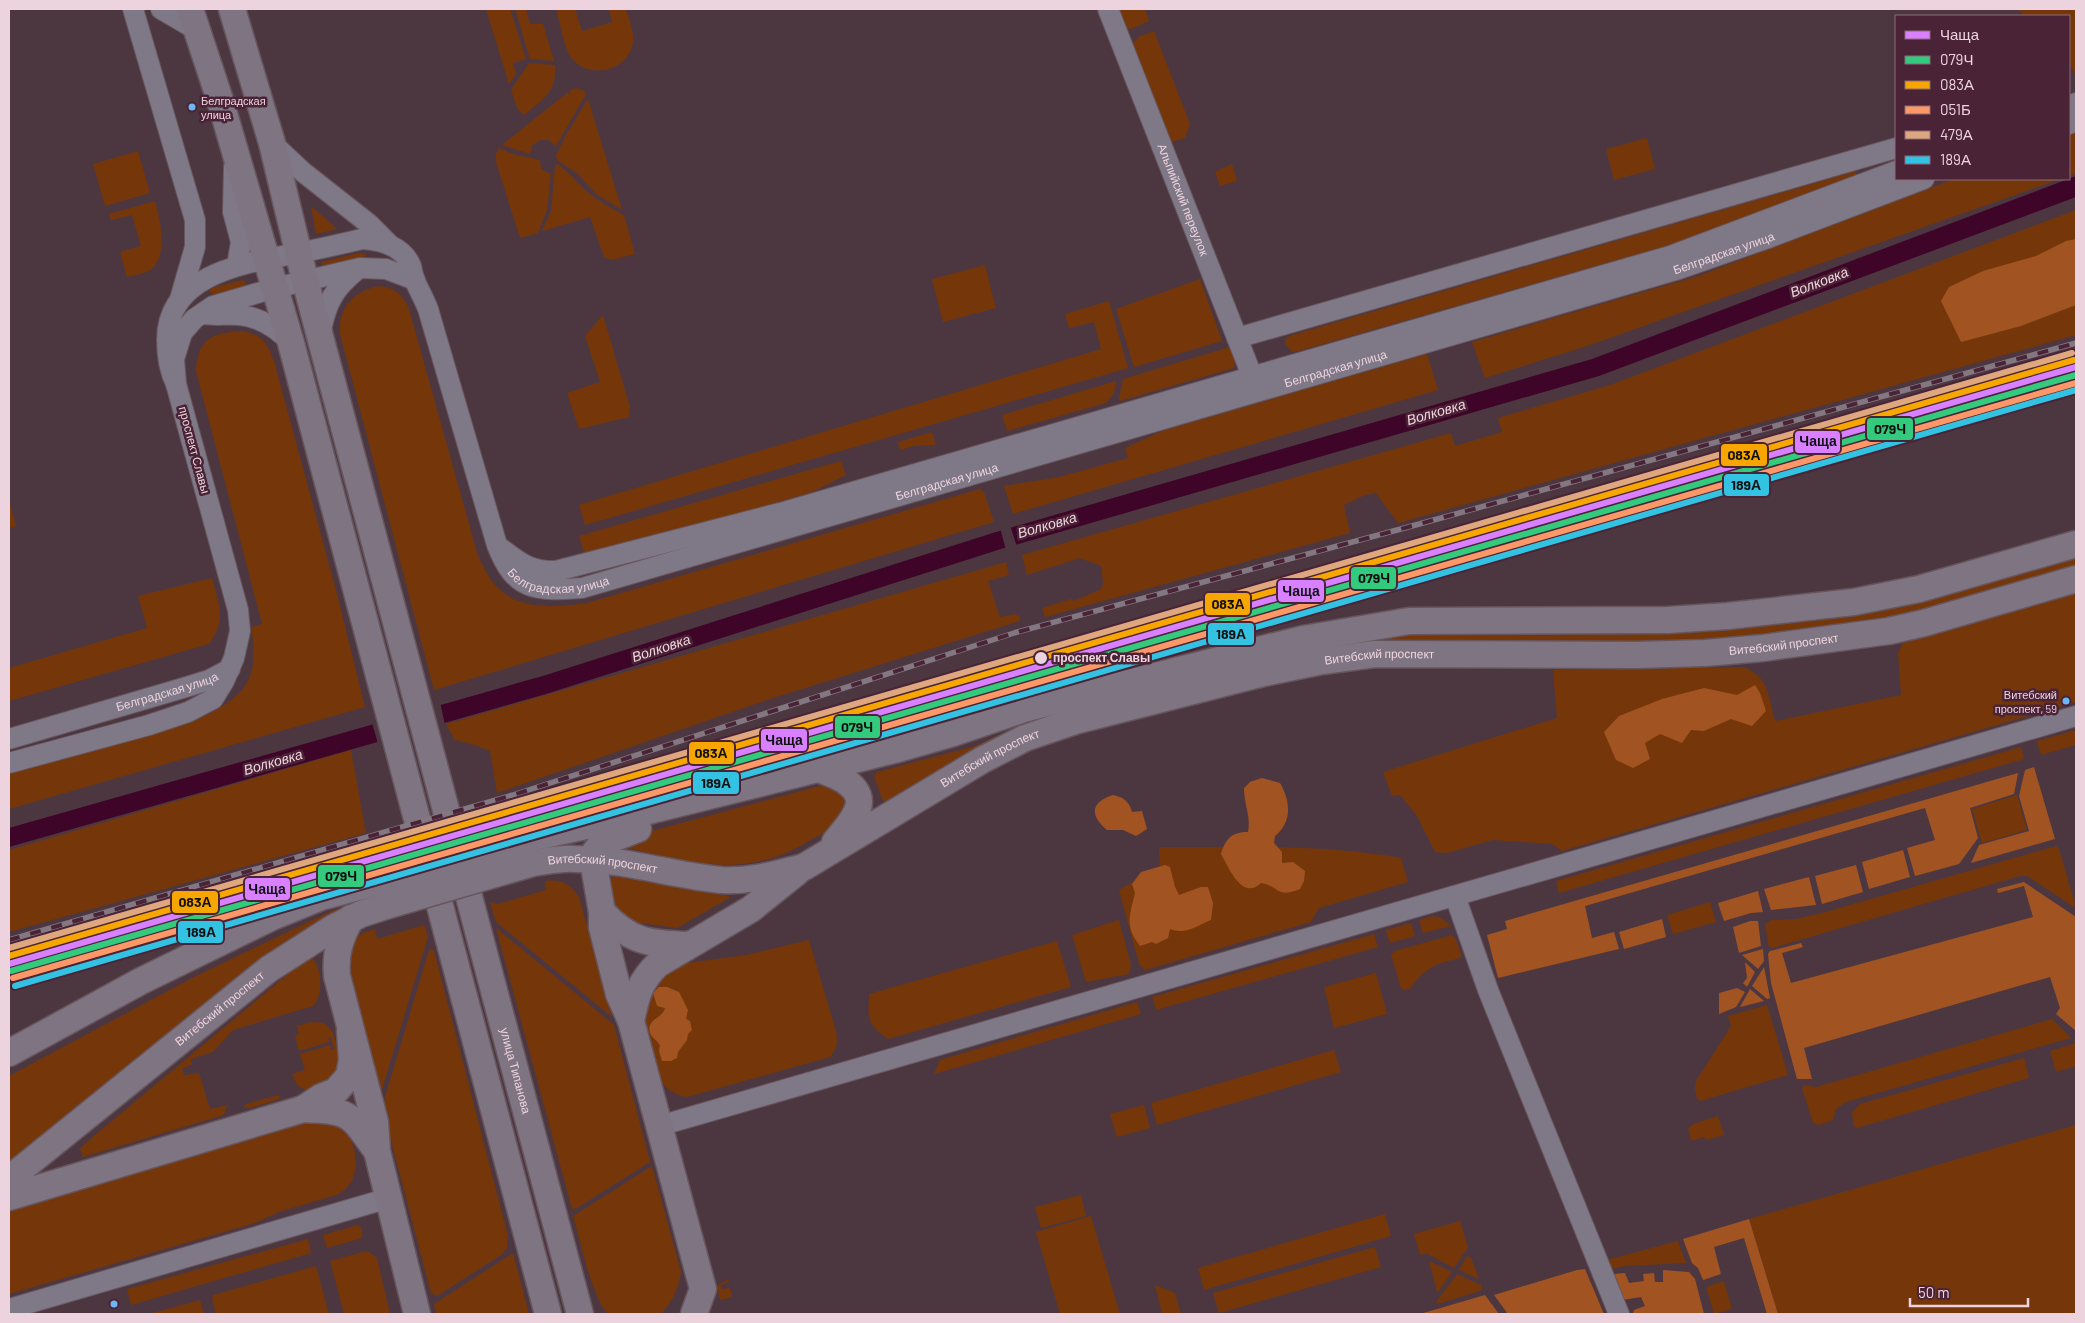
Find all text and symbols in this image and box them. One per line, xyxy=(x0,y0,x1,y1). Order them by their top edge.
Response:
legend xyxy=(1895,15,2070,180)
text: Чаща xyxy=(1940,25,1980,43)
text: 079Ч xyxy=(1940,50,1973,68)
text: 083А xyxy=(1940,75,1974,93)
place label: Белградская улица xyxy=(201,94,266,121)
text: 051Б xyxy=(1940,100,1971,118)
marker: Белградская улица xyxy=(187,102,197,112)
text: 479А xyxy=(1940,125,1973,143)
street label: Альпийский переулок xyxy=(1155,141,1212,258)
text: 189А xyxy=(1940,150,1971,168)
street label: Белградская улица xyxy=(1671,228,1776,276)
water label: Волковка xyxy=(1787,263,1850,300)
street label: Белградская улица xyxy=(1283,346,1389,389)
water label: Волковка xyxy=(1404,395,1468,428)
street label: проспект Славы xyxy=(176,405,213,495)
line badge: 079Ч xyxy=(1866,417,1914,441)
text: 079Ч xyxy=(1874,420,1906,437)
line badge: Чаща xyxy=(1794,430,1841,454)
text: Чаща xyxy=(1799,432,1837,449)
line badge: 083А xyxy=(1720,443,1768,467)
text: 083А xyxy=(1727,446,1761,463)
street label: Белградская улица xyxy=(894,459,1000,503)
line badge: 189А xyxy=(1723,473,1770,497)
text: 189А xyxy=(1731,476,1761,493)
water label: Волковка xyxy=(1015,508,1079,541)
street label: Белградская улица xyxy=(505,565,611,596)
line badge: 079Ч xyxy=(1350,566,1397,590)
text: 079Ч xyxy=(1358,569,1390,586)
line badge: Чаща xyxy=(1277,579,1325,603)
text: Чаща xyxy=(1282,582,1320,599)
line badge: 083А xyxy=(1204,592,1251,616)
text: 083А xyxy=(1211,595,1245,612)
line badge: 189А xyxy=(1207,622,1255,646)
text: 189А xyxy=(1216,625,1246,642)
water label: Волковка xyxy=(629,630,693,665)
street label: Витебский проспект xyxy=(1728,630,1840,657)
street label: Витебский проспект xyxy=(1323,646,1435,667)
marker: проспект Славы xyxy=(1033,650,1049,666)
place label: проспект Славы xyxy=(1053,650,1150,665)
street label: Белградская улица xyxy=(114,668,220,713)
place label: Витебский проспект, 59 xyxy=(1995,688,2057,715)
marker: Витебский проспект, 59 xyxy=(2061,696,2071,706)
line badge: 079Ч xyxy=(834,715,881,739)
text: 079Ч xyxy=(841,718,873,735)
street label: Витебский проспект xyxy=(937,725,1041,789)
line badge: Чаща xyxy=(760,728,808,752)
text: Чаща xyxy=(765,731,803,748)
line badge: 083А xyxy=(688,741,735,765)
text: 083А xyxy=(694,744,728,761)
water label: Волковка xyxy=(241,745,305,778)
line badge: 189А xyxy=(692,771,740,795)
text: 189А xyxy=(701,774,731,791)
street label: Витебский проспект xyxy=(547,851,659,875)
line badge: 079Ч xyxy=(317,864,365,888)
text: 079Ч xyxy=(325,867,357,884)
line badge: Чаща xyxy=(244,877,291,901)
text: Чаща xyxy=(248,880,286,897)
line badge: 083А xyxy=(171,890,219,914)
text: 083А xyxy=(178,893,212,910)
line badge: 189А xyxy=(177,920,224,944)
text: 189А xyxy=(186,923,216,940)
street label: Витебский проспект xyxy=(172,967,267,1048)
street label: улица Типанова xyxy=(497,1026,534,1115)
scale bar xyxy=(1910,1276,2028,1308)
text: 50 m xyxy=(1918,1283,1950,1301)
unlabelled marker xyxy=(109,1299,119,1309)

